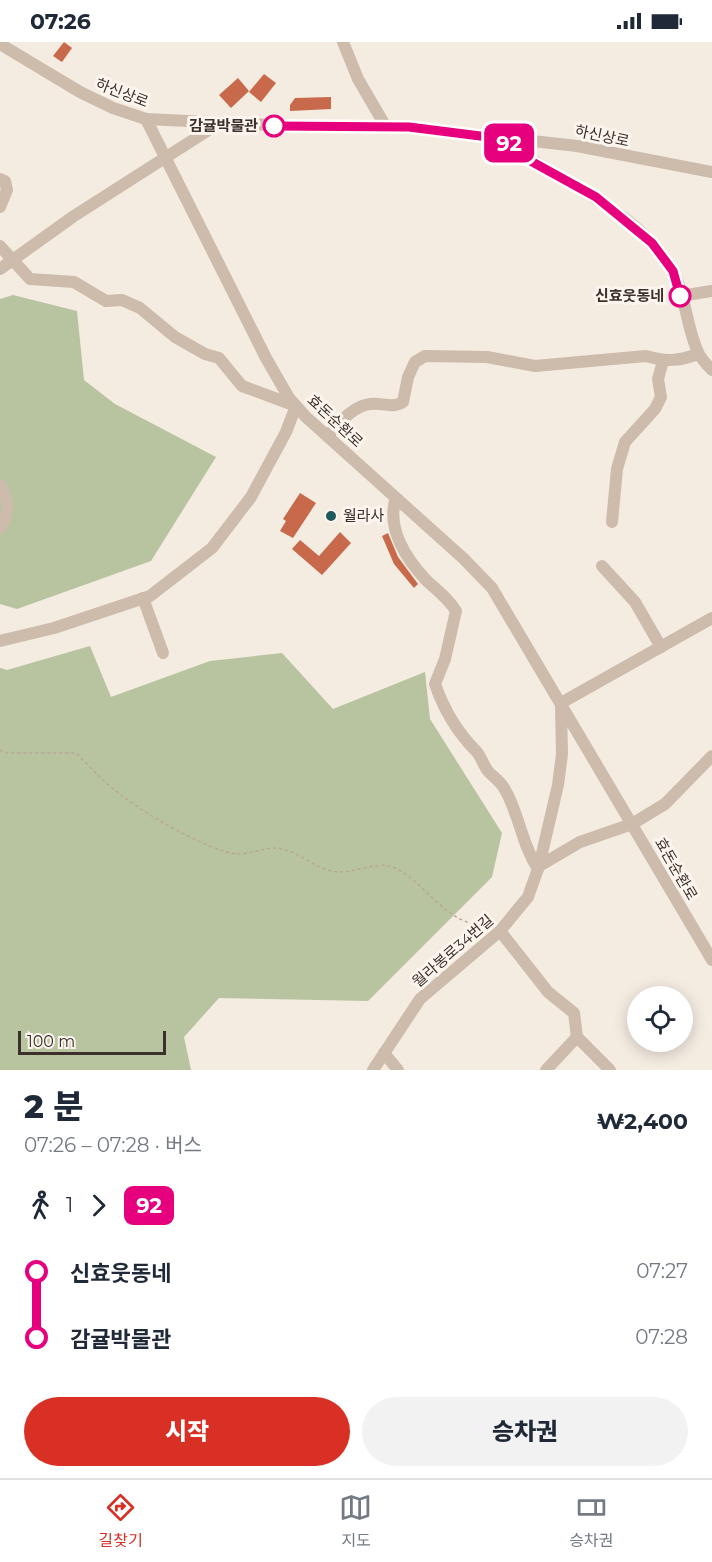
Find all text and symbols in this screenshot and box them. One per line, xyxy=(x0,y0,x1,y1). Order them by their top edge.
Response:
text: 07:26 xyxy=(30,8,91,35)
street label: 하신상로 xyxy=(93,74,151,111)
marker: 감귤박물관 xyxy=(263,115,285,137)
place label: 감귤박물관 xyxy=(189,116,258,135)
street label: 하신상로 xyxy=(573,120,631,151)
line badge: 92 xyxy=(482,124,536,162)
text: 92 xyxy=(496,131,522,156)
marker: 신효웃동네 xyxy=(669,285,691,307)
place label: 신효웃동네 xyxy=(595,286,664,305)
street label: 효돈순환로 xyxy=(304,390,367,451)
place label: 월라사 xyxy=(343,506,385,525)
marker: 월라사 xyxy=(324,509,338,523)
street label: 효돈순환로 xyxy=(651,834,702,903)
street label: 월라봉로34번길 xyxy=(408,910,497,991)
map controls xyxy=(627,986,693,1052)
button: locate xyxy=(627,986,693,1052)
scale bar xyxy=(18,1028,166,1055)
text: 100 m xyxy=(27,1032,75,1051)
text: 2 분 xyxy=(24,1086,84,1126)
text: ₩2,400 xyxy=(597,1108,688,1135)
text: 07:26 – 07:28 · 버스 xyxy=(24,1133,202,1157)
icon: walk xyxy=(24,1189,57,1222)
icon: forward xyxy=(82,1189,115,1222)
text: 1 xyxy=(66,1193,73,1217)
text: 92 xyxy=(136,1193,162,1218)
text: 07:27 xyxy=(636,1259,688,1283)
text: 신효웃동네 xyxy=(70,1260,171,1287)
text: 07:28 xyxy=(635,1325,688,1349)
text: 감귤박물관 xyxy=(70,1326,171,1353)
button: 시작 xyxy=(24,1397,350,1466)
button: 승차권 xyxy=(362,1397,688,1466)
tab: 길찾기 xyxy=(98,1491,143,1551)
tab: 지도 xyxy=(339,1491,372,1551)
tab: 승차권 xyxy=(569,1491,614,1551)

